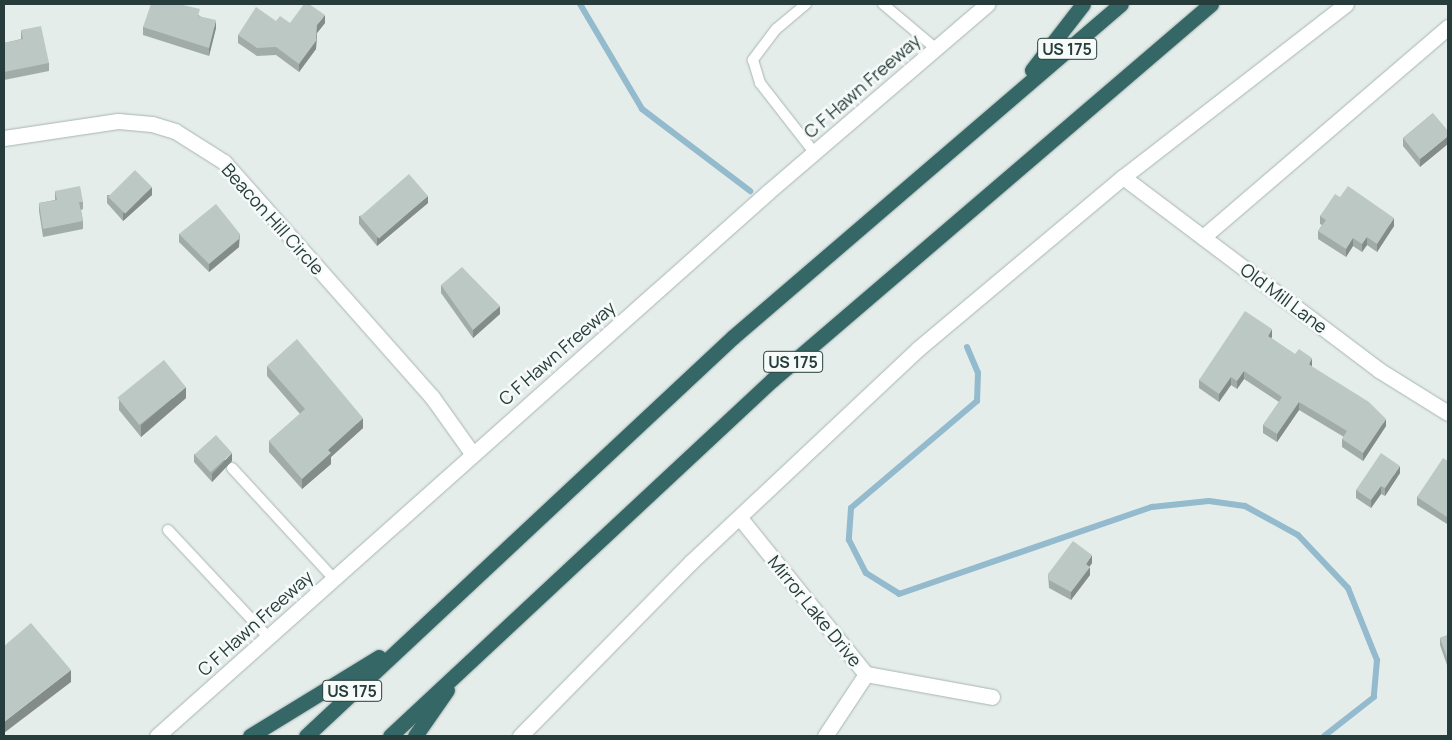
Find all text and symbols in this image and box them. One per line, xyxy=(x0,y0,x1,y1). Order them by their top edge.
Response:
street label: C F Hawn Freeway xyxy=(799,29,925,143)
road number: US 175 xyxy=(1037,36,1097,62)
street label: Beacon Hill Circle xyxy=(217,159,329,279)
street label: Old Mill Lane xyxy=(1236,258,1332,338)
street label: C F Hawn Freeway xyxy=(494,296,620,410)
road number: US 175 xyxy=(763,348,823,376)
street label: Mirror Lake Drive xyxy=(763,551,867,671)
street label: C F Hawn Freeway xyxy=(193,566,317,680)
road number: US 175 xyxy=(322,678,382,704)

